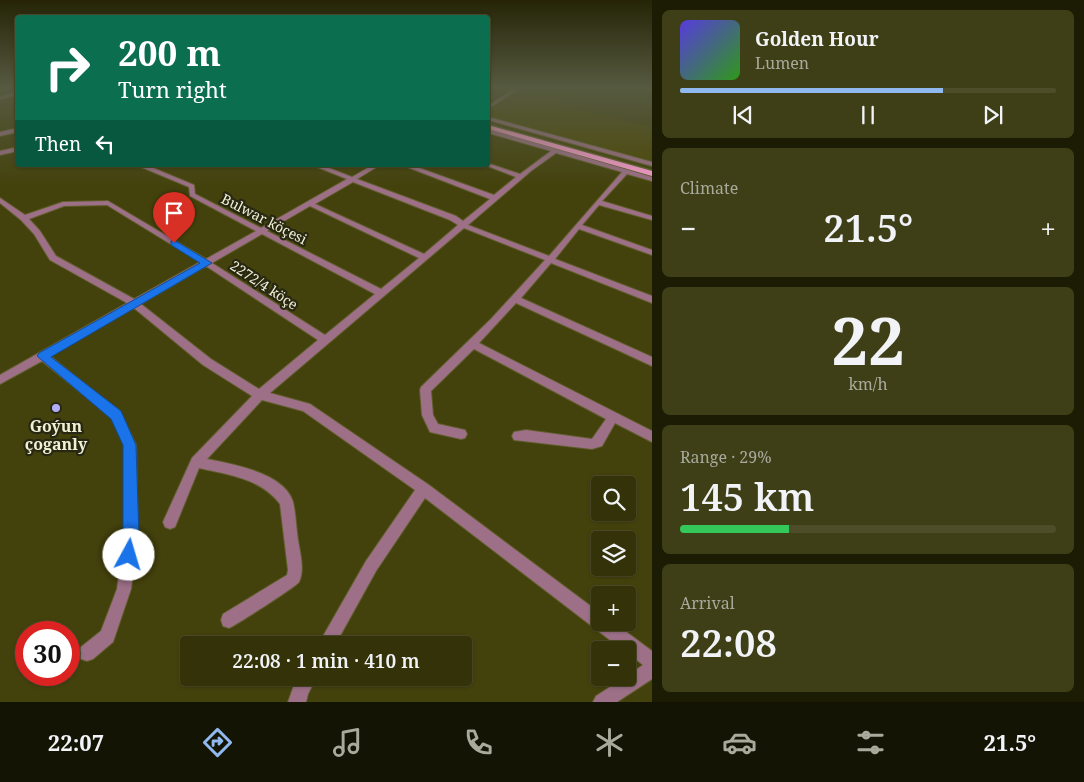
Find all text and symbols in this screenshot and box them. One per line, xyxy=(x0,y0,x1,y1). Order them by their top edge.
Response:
text: Golden Hour xyxy=(755,26,879,52)
text: 200 m xyxy=(118,29,221,76)
icon: right xyxy=(35,35,100,100)
text: Lumen xyxy=(755,52,809,74)
text: Turn right xyxy=(118,74,227,104)
icon: previous xyxy=(729,101,757,129)
icon: pause xyxy=(854,101,882,129)
icon: next xyxy=(979,101,1007,129)
icon: left xyxy=(91,130,119,158)
text: Then xyxy=(35,131,81,157)
text: Climate xyxy=(680,177,738,199)
street label: Bulwar köçesi xyxy=(218,189,311,249)
pin xyxy=(153,192,195,243)
icon: arrive xyxy=(160,199,188,227)
text: 21.5° xyxy=(823,201,913,253)
text: − xyxy=(680,209,696,247)
text: + xyxy=(1040,209,1056,247)
street label: 2272/4 köçe xyxy=(227,256,302,314)
text: 22 xyxy=(831,296,905,384)
text: km/h xyxy=(848,373,888,395)
marker: Goýun çoganly xyxy=(50,402,62,414)
place label: Goýun çoganly xyxy=(25,415,88,455)
text: Range · 29% xyxy=(680,446,772,468)
text: 145 km xyxy=(680,470,814,522)
map controls xyxy=(591,476,636,686)
button: search xyxy=(591,476,636,521)
position arrow xyxy=(102,528,154,580)
button: layers xyxy=(591,531,636,576)
button: + xyxy=(591,586,636,631)
text: Arrival xyxy=(680,592,735,614)
text: 22:08 xyxy=(680,616,777,668)
speed limit sign: 30 xyxy=(15,621,80,686)
button: − xyxy=(591,641,636,686)
text: 22:08 · 1 min · 410 m xyxy=(232,648,420,674)
icon: directions xyxy=(200,725,235,760)
icon: music xyxy=(330,725,365,760)
icon: phone xyxy=(461,725,496,760)
icon: climate xyxy=(592,725,627,760)
icon: car xyxy=(722,725,757,760)
icon: filters xyxy=(853,725,888,760)
text: 22:07 xyxy=(48,727,104,757)
text: 21.5° xyxy=(984,727,1036,757)

